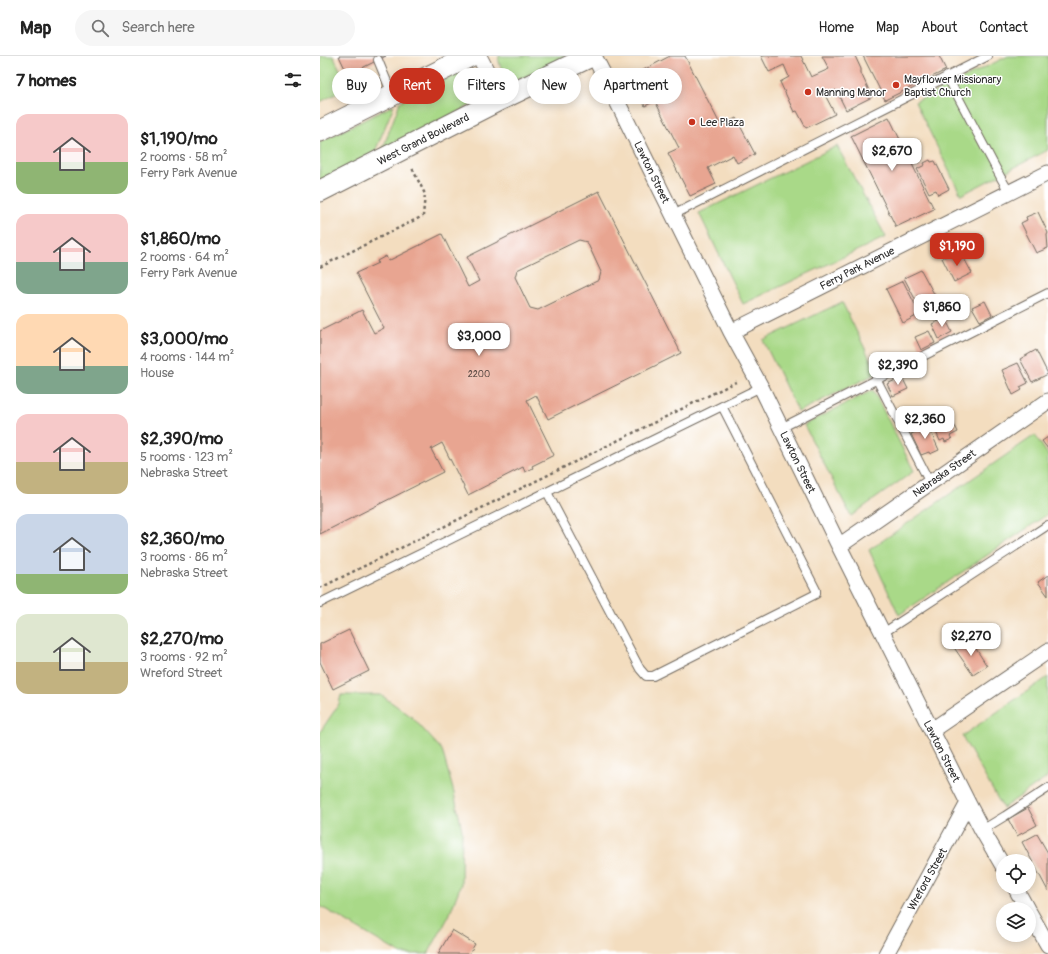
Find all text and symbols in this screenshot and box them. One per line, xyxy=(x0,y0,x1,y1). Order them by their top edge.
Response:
search box xyxy=(75,10,355,46)
text: Map xyxy=(20,16,51,40)
icon: search xyxy=(89,17,111,39)
text: Search here xyxy=(121,18,195,37)
text: Home xyxy=(819,19,854,36)
text: Map xyxy=(876,19,899,36)
text: About xyxy=(921,19,957,36)
text: Contact xyxy=(979,19,1028,36)
chip: Buy xyxy=(332,68,381,104)
chip: Rent xyxy=(389,68,445,104)
chip: Filters xyxy=(453,68,519,104)
chip: New xyxy=(527,68,581,104)
chip: Apartment xyxy=(589,68,682,104)
icon: filters xyxy=(282,69,304,91)
text: 7 homes xyxy=(16,70,76,91)
place label: Mayflower Missionary Baptist Church xyxy=(904,73,1002,99)
marker: Mayflower Missionary Baptist Church xyxy=(891,80,901,90)
place label: Manning Manor xyxy=(816,86,886,99)
marker: Manning Manor xyxy=(803,87,813,97)
street label: West Grand Boulevard xyxy=(375,111,471,168)
place label: Lee Plaza xyxy=(700,116,744,129)
marker: Lee Plaza xyxy=(687,117,697,127)
text: $1,190/mo xyxy=(140,128,218,149)
icon: home xyxy=(48,130,96,178)
pin: $2,670 xyxy=(859,138,925,172)
street label: Lawton Street xyxy=(631,139,672,206)
text: $2,670 xyxy=(872,143,912,159)
text: 2 rooms · 58 m² xyxy=(140,149,227,165)
text: Ferry Park Avenue xyxy=(140,165,237,181)
text: $1,860/mo xyxy=(140,228,221,249)
icon: home xyxy=(48,230,96,278)
pin: $1,190 xyxy=(924,233,990,267)
text: $1,190 xyxy=(939,238,975,254)
street label: Ferry Park Avenue xyxy=(818,244,897,293)
text: 2 rooms · 64 m² xyxy=(140,249,229,265)
text: Ferry Park Avenue xyxy=(140,265,237,281)
pin: $1,860 xyxy=(909,294,975,328)
text: $1,860 xyxy=(923,299,961,315)
pin: $3,000 xyxy=(446,323,512,357)
text: $3,000/mo xyxy=(140,328,228,349)
text: $3,000 xyxy=(457,328,501,344)
icon: home xyxy=(48,330,96,378)
text: 4 rooms · 144 m² xyxy=(140,349,234,365)
pin: $2,390 xyxy=(865,352,931,386)
text: $2,390 xyxy=(878,357,918,373)
text: House xyxy=(140,365,174,381)
house number: 2200 xyxy=(468,369,490,380)
pin: $2,360 xyxy=(892,406,958,440)
text: $2,360 xyxy=(904,411,946,427)
text: $2,390/mo xyxy=(140,428,223,449)
street label: Lawton Street xyxy=(777,429,818,496)
icon: home xyxy=(48,430,96,478)
street label: Nebraska Street xyxy=(910,446,979,500)
text: 5 rooms · 123 m² xyxy=(140,449,233,465)
text: Nebraska Street xyxy=(140,465,228,481)
text: $2,360/mo xyxy=(140,528,224,549)
icon: home xyxy=(48,530,96,578)
text: 3 rooms · 86 m² xyxy=(140,549,228,565)
text: Nebraska Street xyxy=(140,565,228,581)
pin: $2,270 xyxy=(938,623,1004,657)
text: $2,270/mo xyxy=(140,628,223,649)
text: $2,270 xyxy=(951,628,991,644)
icon: home xyxy=(48,630,96,678)
text: 3 rooms · 92 m² xyxy=(140,649,228,665)
text: Wreford Street xyxy=(140,665,222,681)
street label: Lawton Street xyxy=(920,718,963,785)
street label: Wreford Street xyxy=(905,845,950,913)
map controls xyxy=(996,854,1036,942)
button: locate xyxy=(996,854,1036,894)
button: layers xyxy=(996,902,1036,942)

